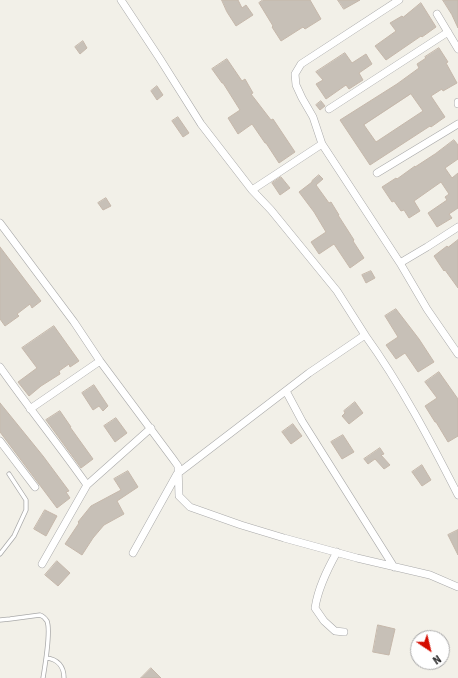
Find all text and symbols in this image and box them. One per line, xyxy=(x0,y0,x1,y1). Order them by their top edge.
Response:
north arrow xyxy=(410,630,450,670)
text: N xyxy=(429,651,444,668)

